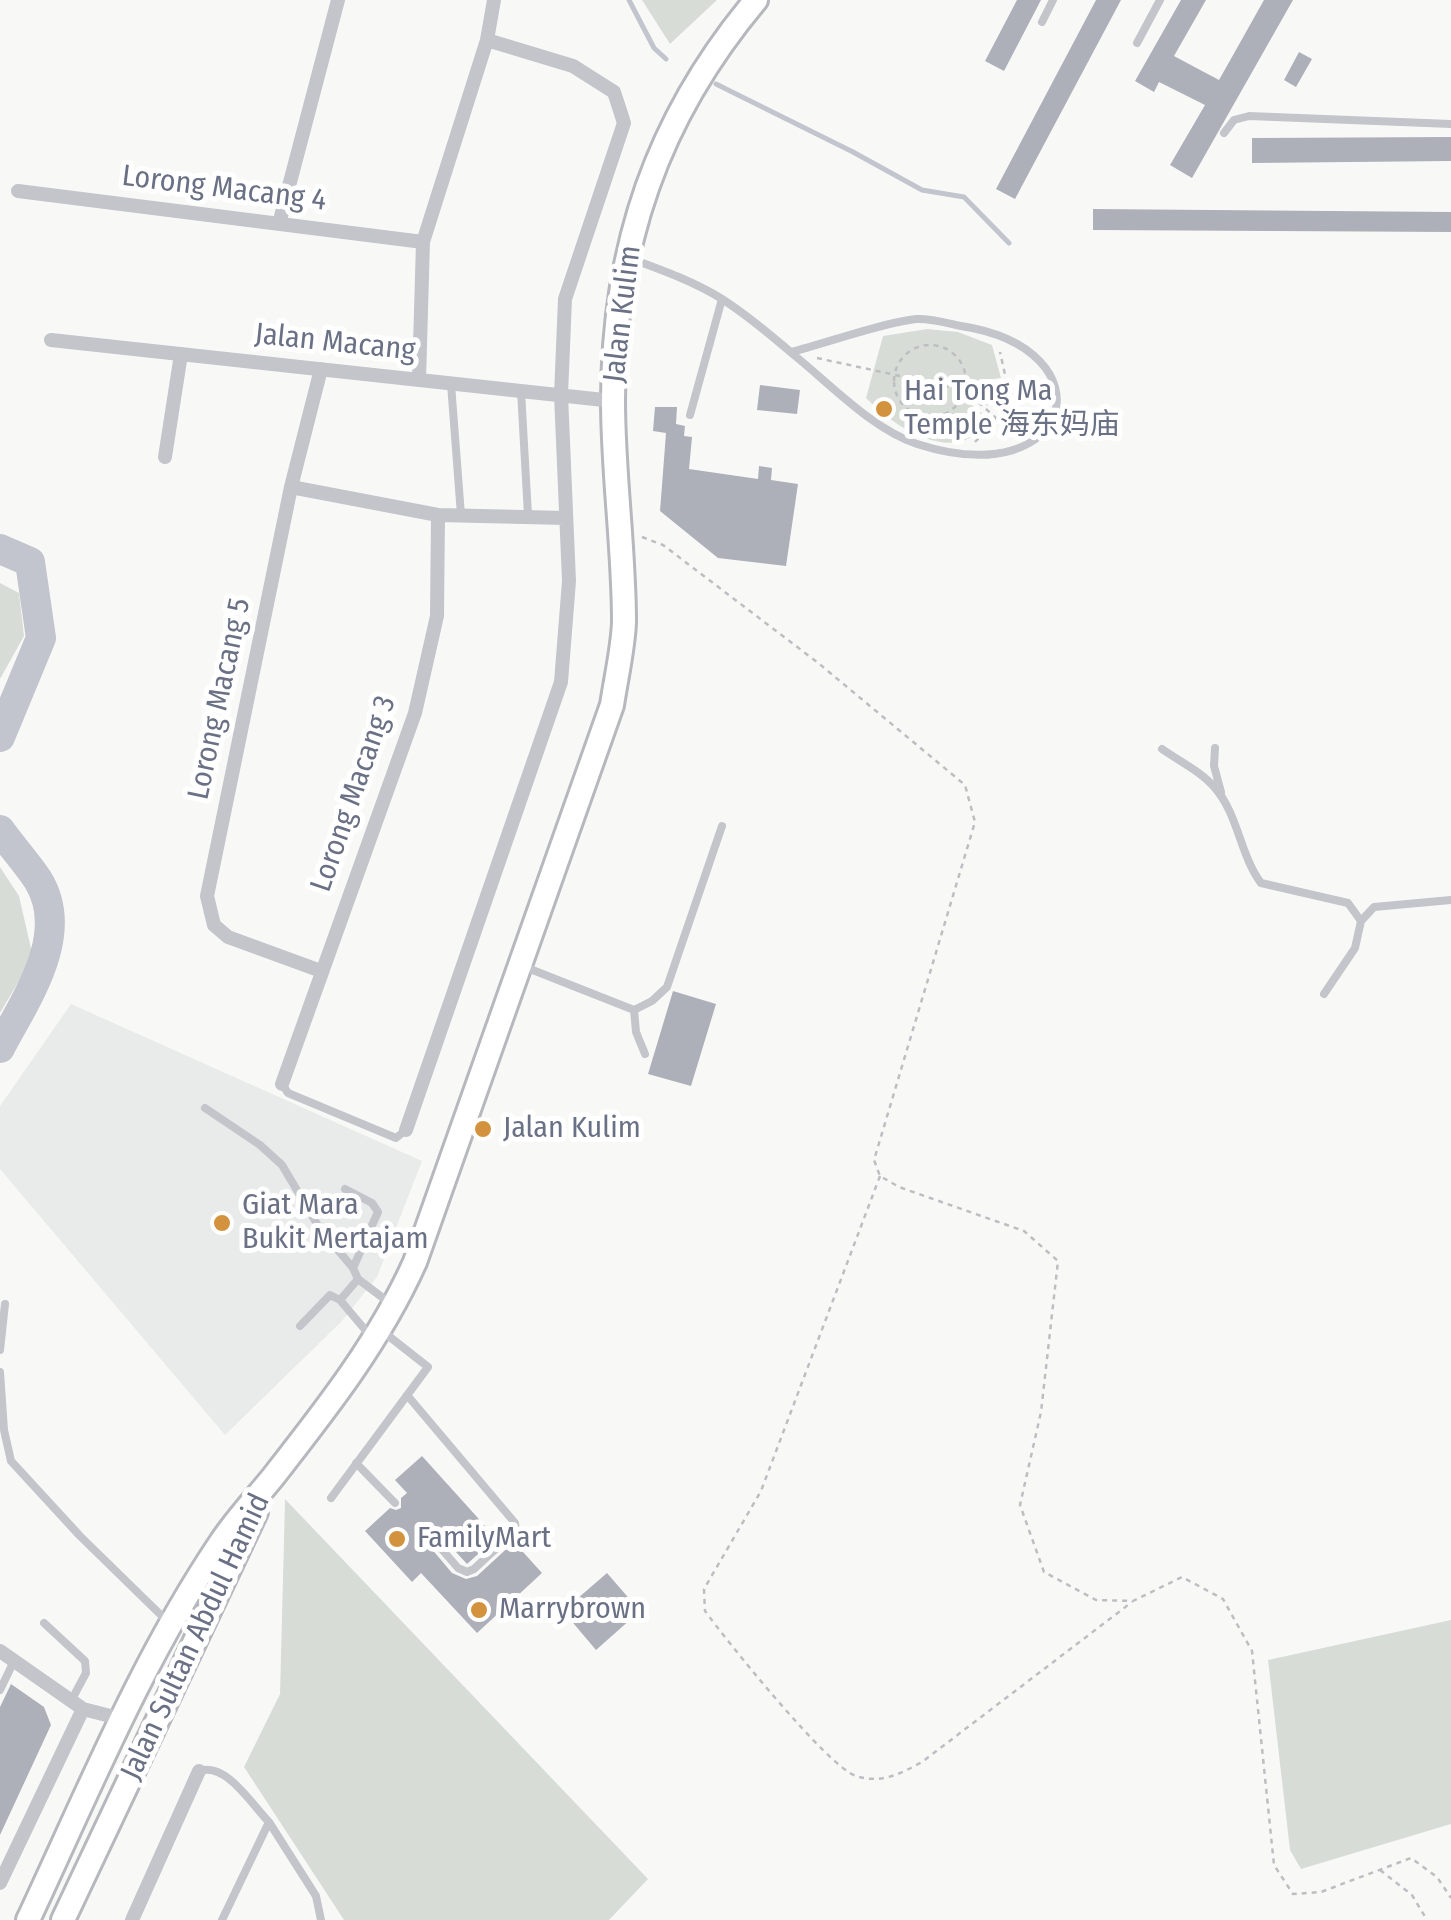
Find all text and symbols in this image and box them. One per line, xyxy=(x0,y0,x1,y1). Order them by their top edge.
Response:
street label: Lorong Macang 4 xyxy=(120,159,328,219)
street label: Jalan Kulim xyxy=(597,243,649,385)
street label: Jalan Macang xyxy=(253,317,417,369)
place label: Hai Tong Ma Temple 海东妈庙 xyxy=(904,374,1120,444)
marker: Hai Tong Ma Temple 海东妈庙 xyxy=(873,398,895,420)
street label: Lorong Macang 5 xyxy=(181,595,259,803)
street label: Lorong Macang 3 xyxy=(304,691,404,897)
place label: Jalan Kulim xyxy=(503,1111,641,1147)
marker: Jalan Kulim xyxy=(472,1118,494,1140)
place label: Giat Mara Bukit Mertajam xyxy=(242,1188,428,1258)
marker: Giat Mara Bukit Mertajam xyxy=(211,1212,233,1234)
street label: Jalan Sultan Abdul Hamid xyxy=(114,1488,278,1786)
place label: FamilyMart xyxy=(417,1521,551,1557)
marker: FamilyMart xyxy=(386,1528,408,1550)
place label: Marrybrown xyxy=(499,1592,646,1628)
marker: Marrybrown xyxy=(468,1599,490,1621)

